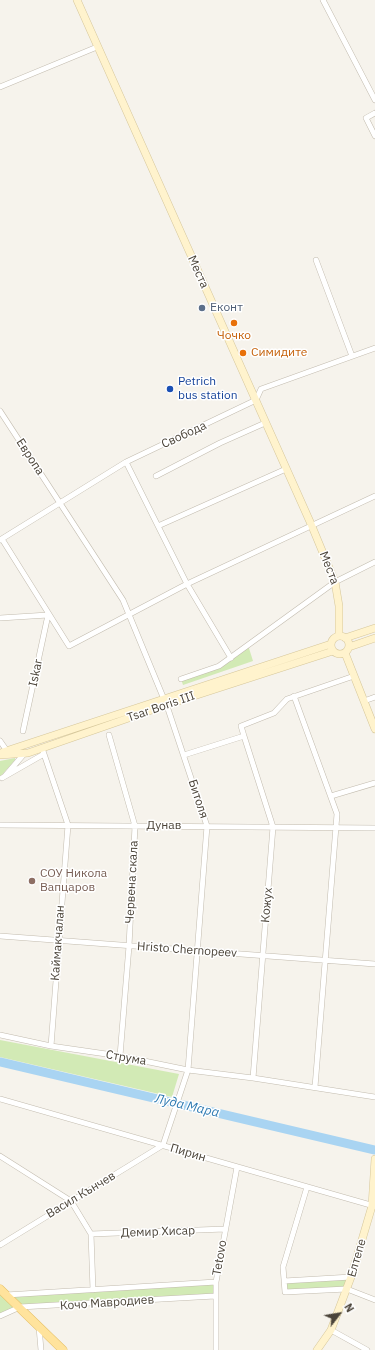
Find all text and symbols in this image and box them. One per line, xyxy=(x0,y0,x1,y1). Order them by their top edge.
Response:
street label: Места xyxy=(184,253,212,291)
place label: Еконт xyxy=(210,301,243,315)
marker: Еконт xyxy=(197,303,207,313)
marker: Чочко xyxy=(229,318,239,328)
place label: Чочко xyxy=(217,329,251,343)
place label: Симидите xyxy=(251,346,307,360)
marker: Симидите xyxy=(238,348,248,358)
place label: Petrich bus station xyxy=(178,375,238,403)
marker: Petrich bus station xyxy=(165,384,175,394)
street label: Свобода xyxy=(159,418,209,452)
street label: Европа xyxy=(13,436,47,478)
street label: Места xyxy=(316,549,342,587)
street label: Iskar xyxy=(26,658,46,688)
street label: Tsar Boris III xyxy=(125,689,197,725)
street label: Битоля xyxy=(185,778,211,820)
street label: Дунав xyxy=(147,819,181,833)
street label: Червена скала xyxy=(123,840,141,924)
place label: СОУ Никола Вапцаров xyxy=(40,867,107,895)
marker: СОУ Никола Вапцаров xyxy=(27,876,37,886)
street label: Кожух xyxy=(258,887,276,923)
street label: Каймакчалан xyxy=(48,905,68,981)
street label: Hristo Chernopeev xyxy=(137,939,237,961)
street label: Струма xyxy=(105,1047,147,1069)
water label: Луда Мара xyxy=(153,1091,221,1121)
street label: Пирин xyxy=(168,1141,208,1165)
street label: Васил Кънчев xyxy=(44,1169,118,1221)
street label: Демир Хисар xyxy=(121,1224,195,1240)
street label: Елтепе xyxy=(345,1237,369,1279)
street label: Tetovo xyxy=(210,1239,230,1277)
street label: Кочо Мавродиев xyxy=(59,1293,155,1313)
north arrow xyxy=(319,1294,359,1334)
text: N xyxy=(341,1301,357,1315)

